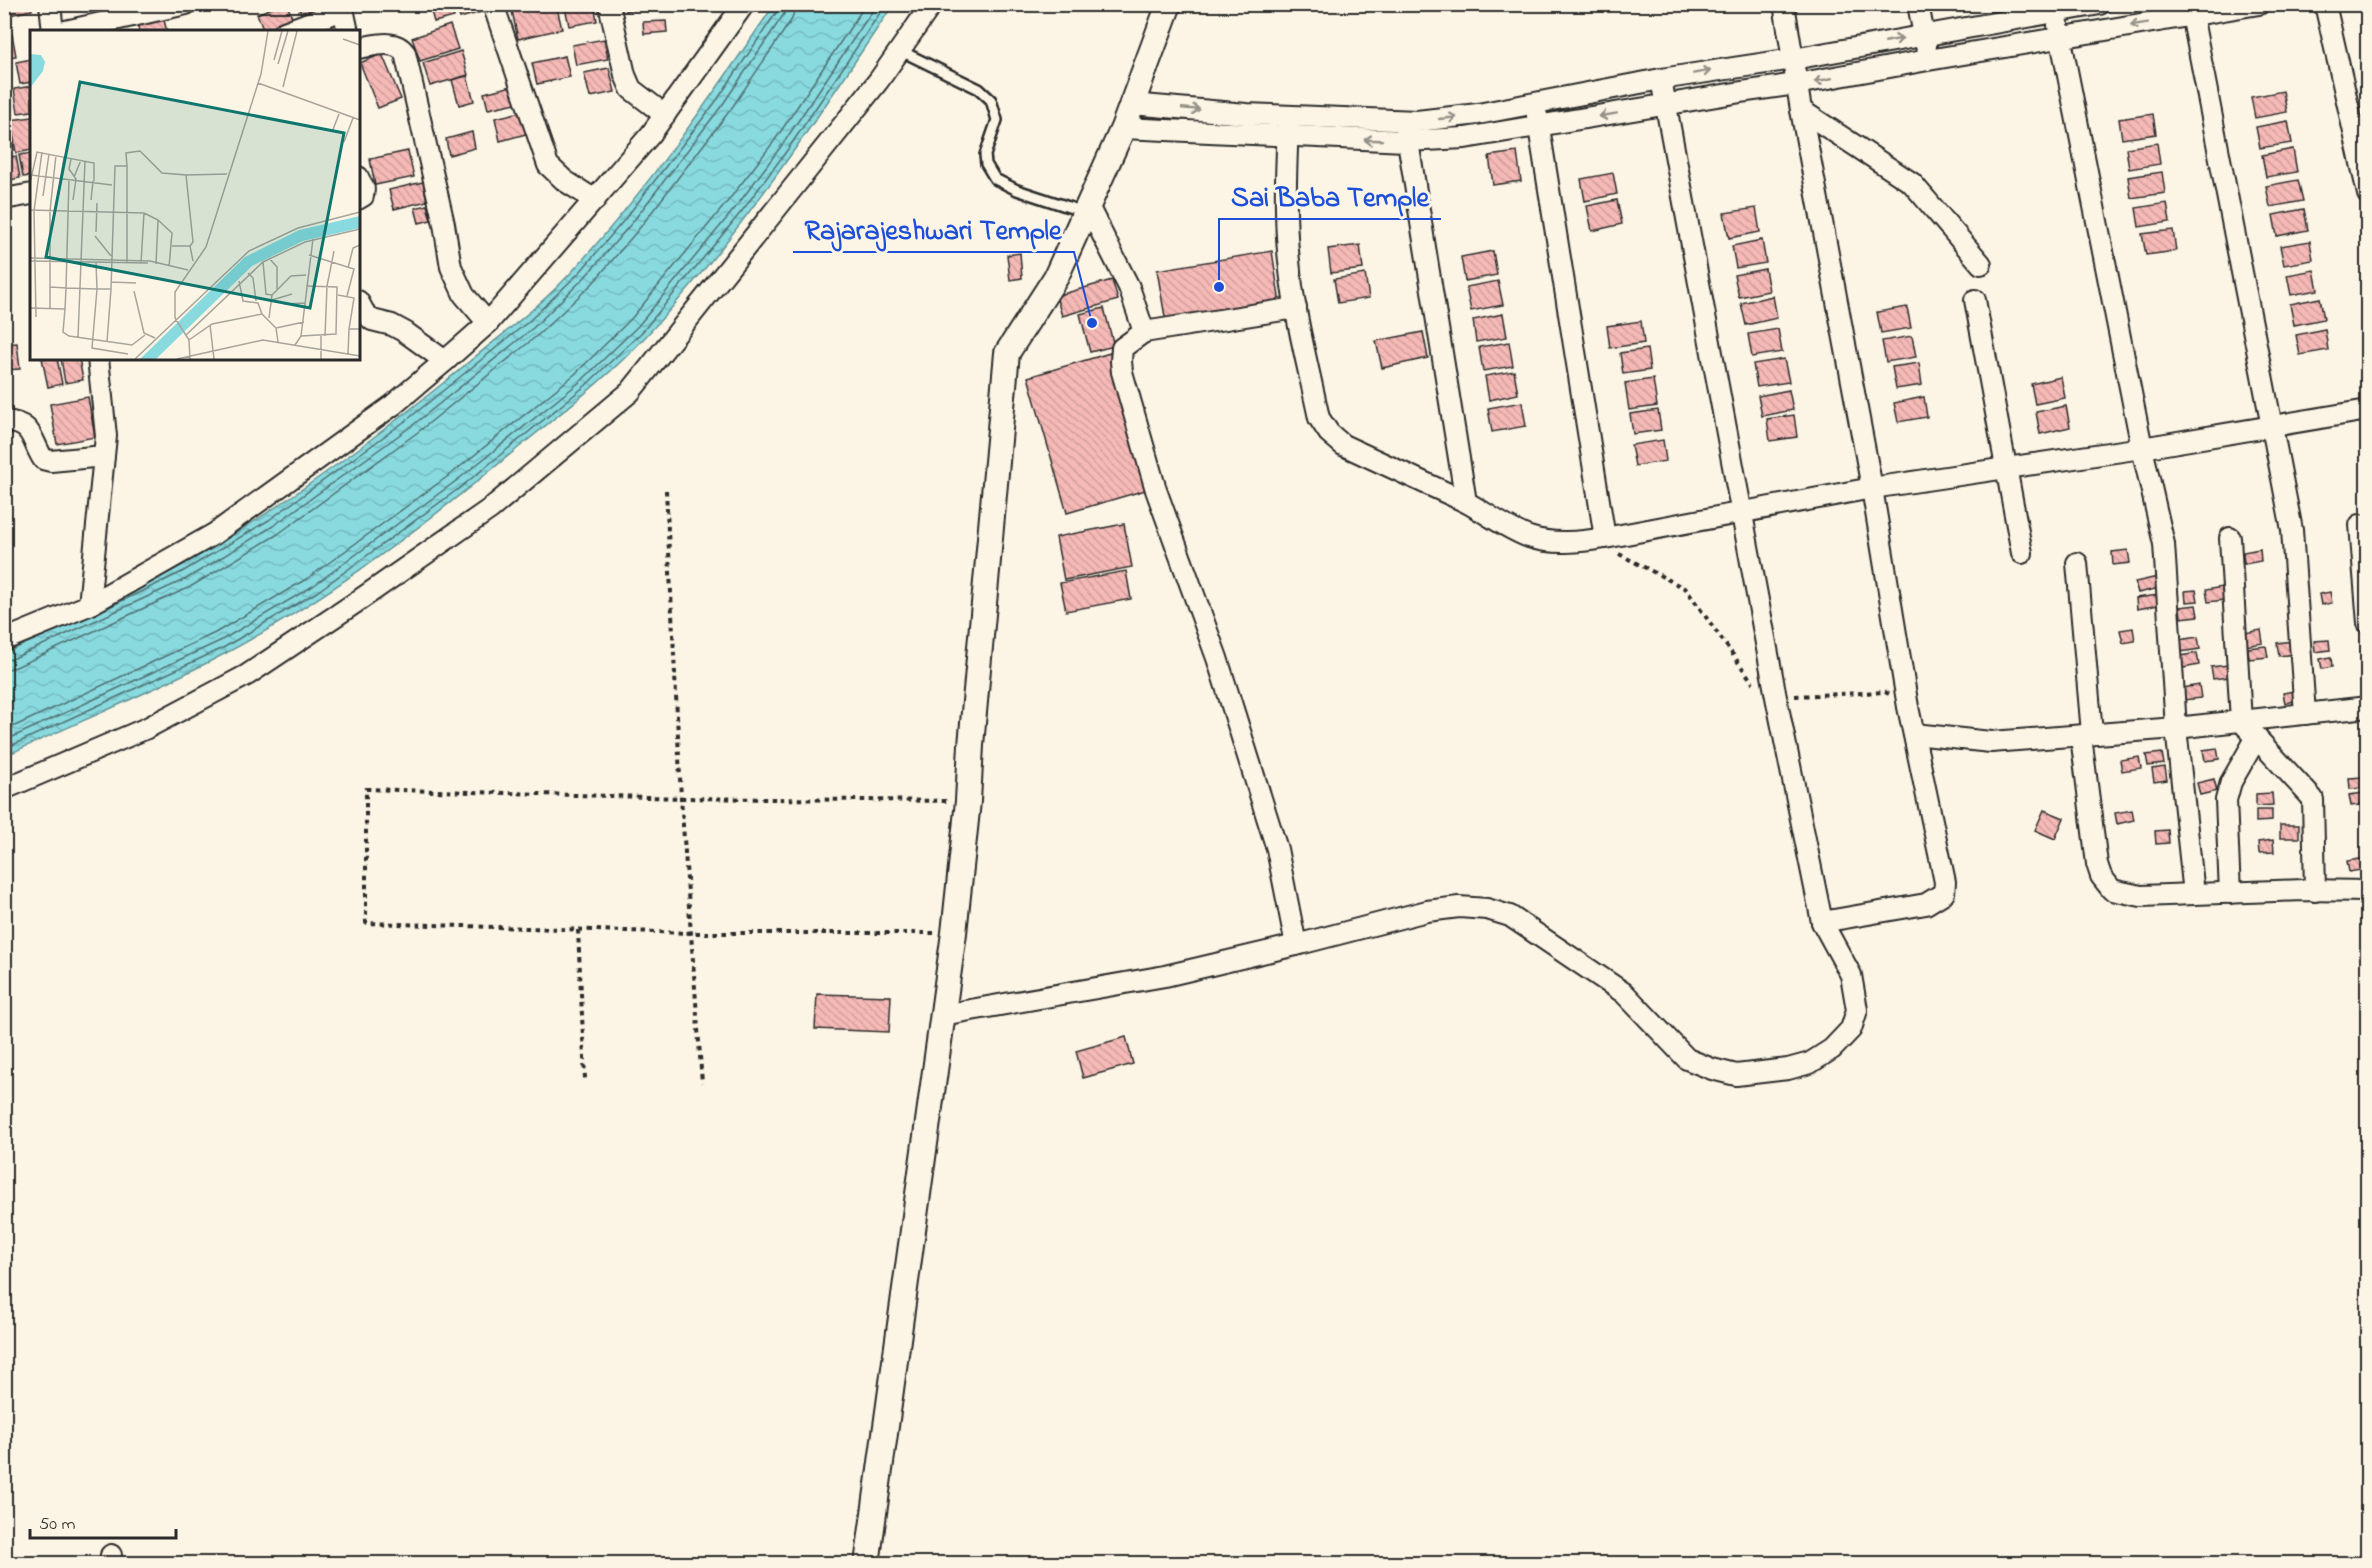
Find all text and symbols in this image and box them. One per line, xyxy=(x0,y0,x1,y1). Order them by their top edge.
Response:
one-way arrow xyxy=(2130,19,2149,30)
inset map xyxy=(30,30,360,360)
one-way arrow xyxy=(1884,34,1903,45)
one-way arrow xyxy=(1692,66,1711,77)
one-way arrow xyxy=(1813,74,1833,85)
one-way arrow xyxy=(1180,104,1200,115)
one-way arrow xyxy=(1599,110,1619,121)
one-way arrow xyxy=(1438,112,1458,123)
one-way arrow xyxy=(1364,134,1384,145)
callout: Sai Baba Temple xyxy=(1219,173,1441,219)
text: Sai Baba Temple xyxy=(1231,179,1430,220)
callout: Rajarajeshwari Temple xyxy=(793,206,1074,252)
text: Rajarajeshwari Temple xyxy=(805,212,1063,253)
scale bar xyxy=(30,1502,176,1540)
text: 50 m xyxy=(39,1512,76,1538)

